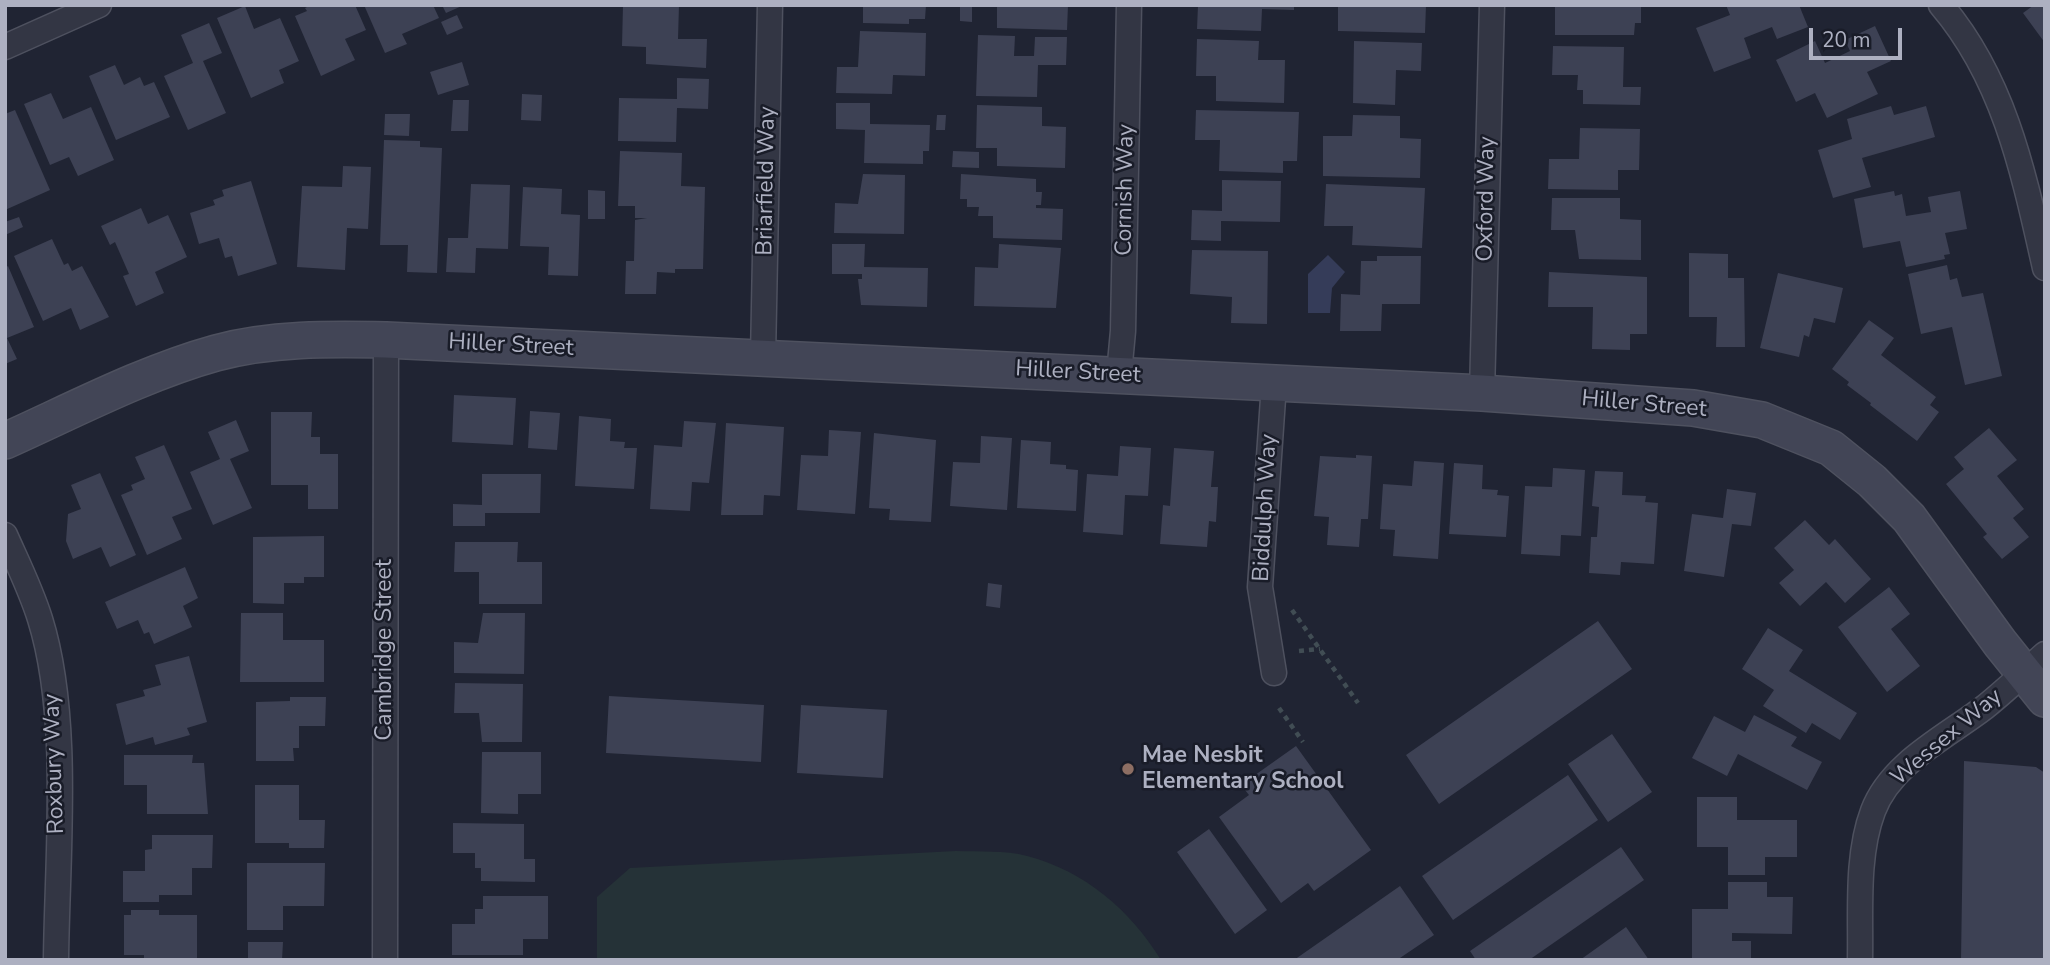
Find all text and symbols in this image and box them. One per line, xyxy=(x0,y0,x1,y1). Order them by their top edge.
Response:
scale bar xyxy=(1812,14,1905,58)
text: 20 m xyxy=(1822,26,1871,54)
street label: Briarfield Way xyxy=(752,106,782,256)
street label: Cornish Way xyxy=(1111,124,1141,256)
street label: Oxford Way xyxy=(1472,136,1502,262)
street label: Hiller Street xyxy=(448,329,574,363)
street label: Hiller Street xyxy=(1015,356,1141,390)
street label: Hiller Street xyxy=(1580,386,1708,424)
street label: Biddulph Way xyxy=(1248,434,1284,582)
street label: Cambridge Street xyxy=(371,559,399,741)
street label: Wessex Way xyxy=(1886,684,2008,792)
street label: Roxbury Way xyxy=(39,693,71,835)
place label: Mae Nesbit Elementary School xyxy=(1142,742,1344,796)
marker: Mae Nesbit Elementary School xyxy=(1120,761,1136,777)

